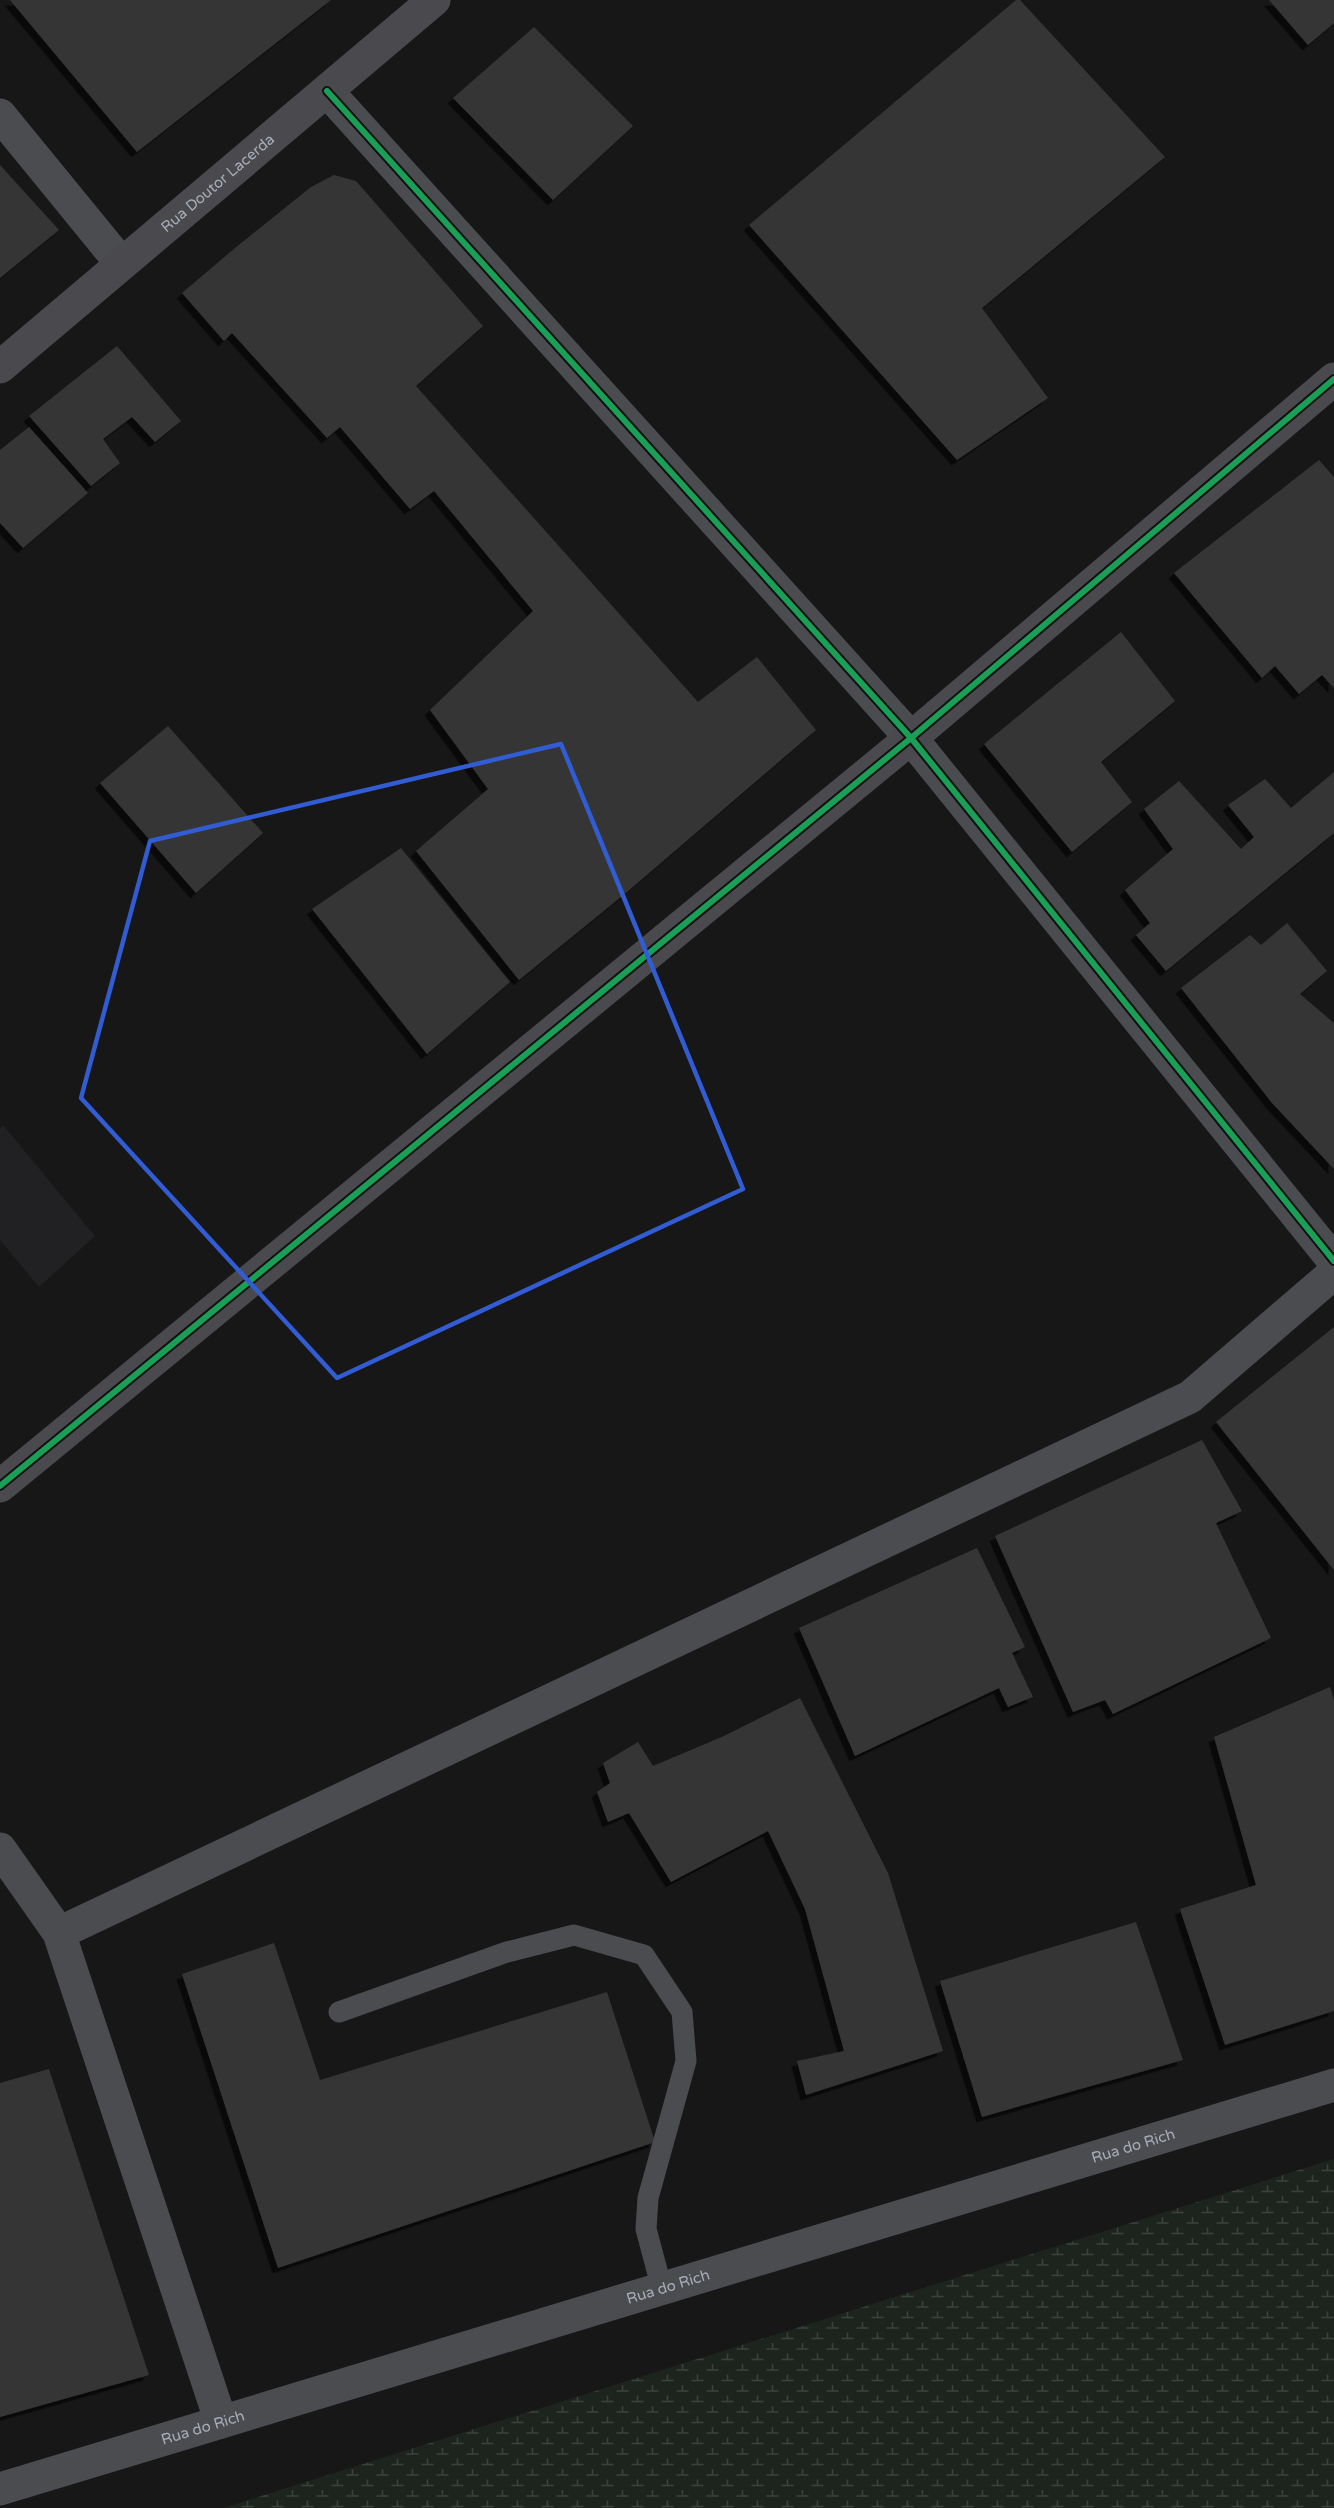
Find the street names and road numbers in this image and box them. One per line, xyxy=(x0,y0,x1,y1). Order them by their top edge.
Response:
street label: Rua Doutor Lacerda xyxy=(157,130,278,236)
street label: Rua do Rich xyxy=(1089,2125,1177,2167)
street label: Rua do Rich xyxy=(624,2266,712,2308)
street label: Rua do Rich xyxy=(159,2406,247,2449)

